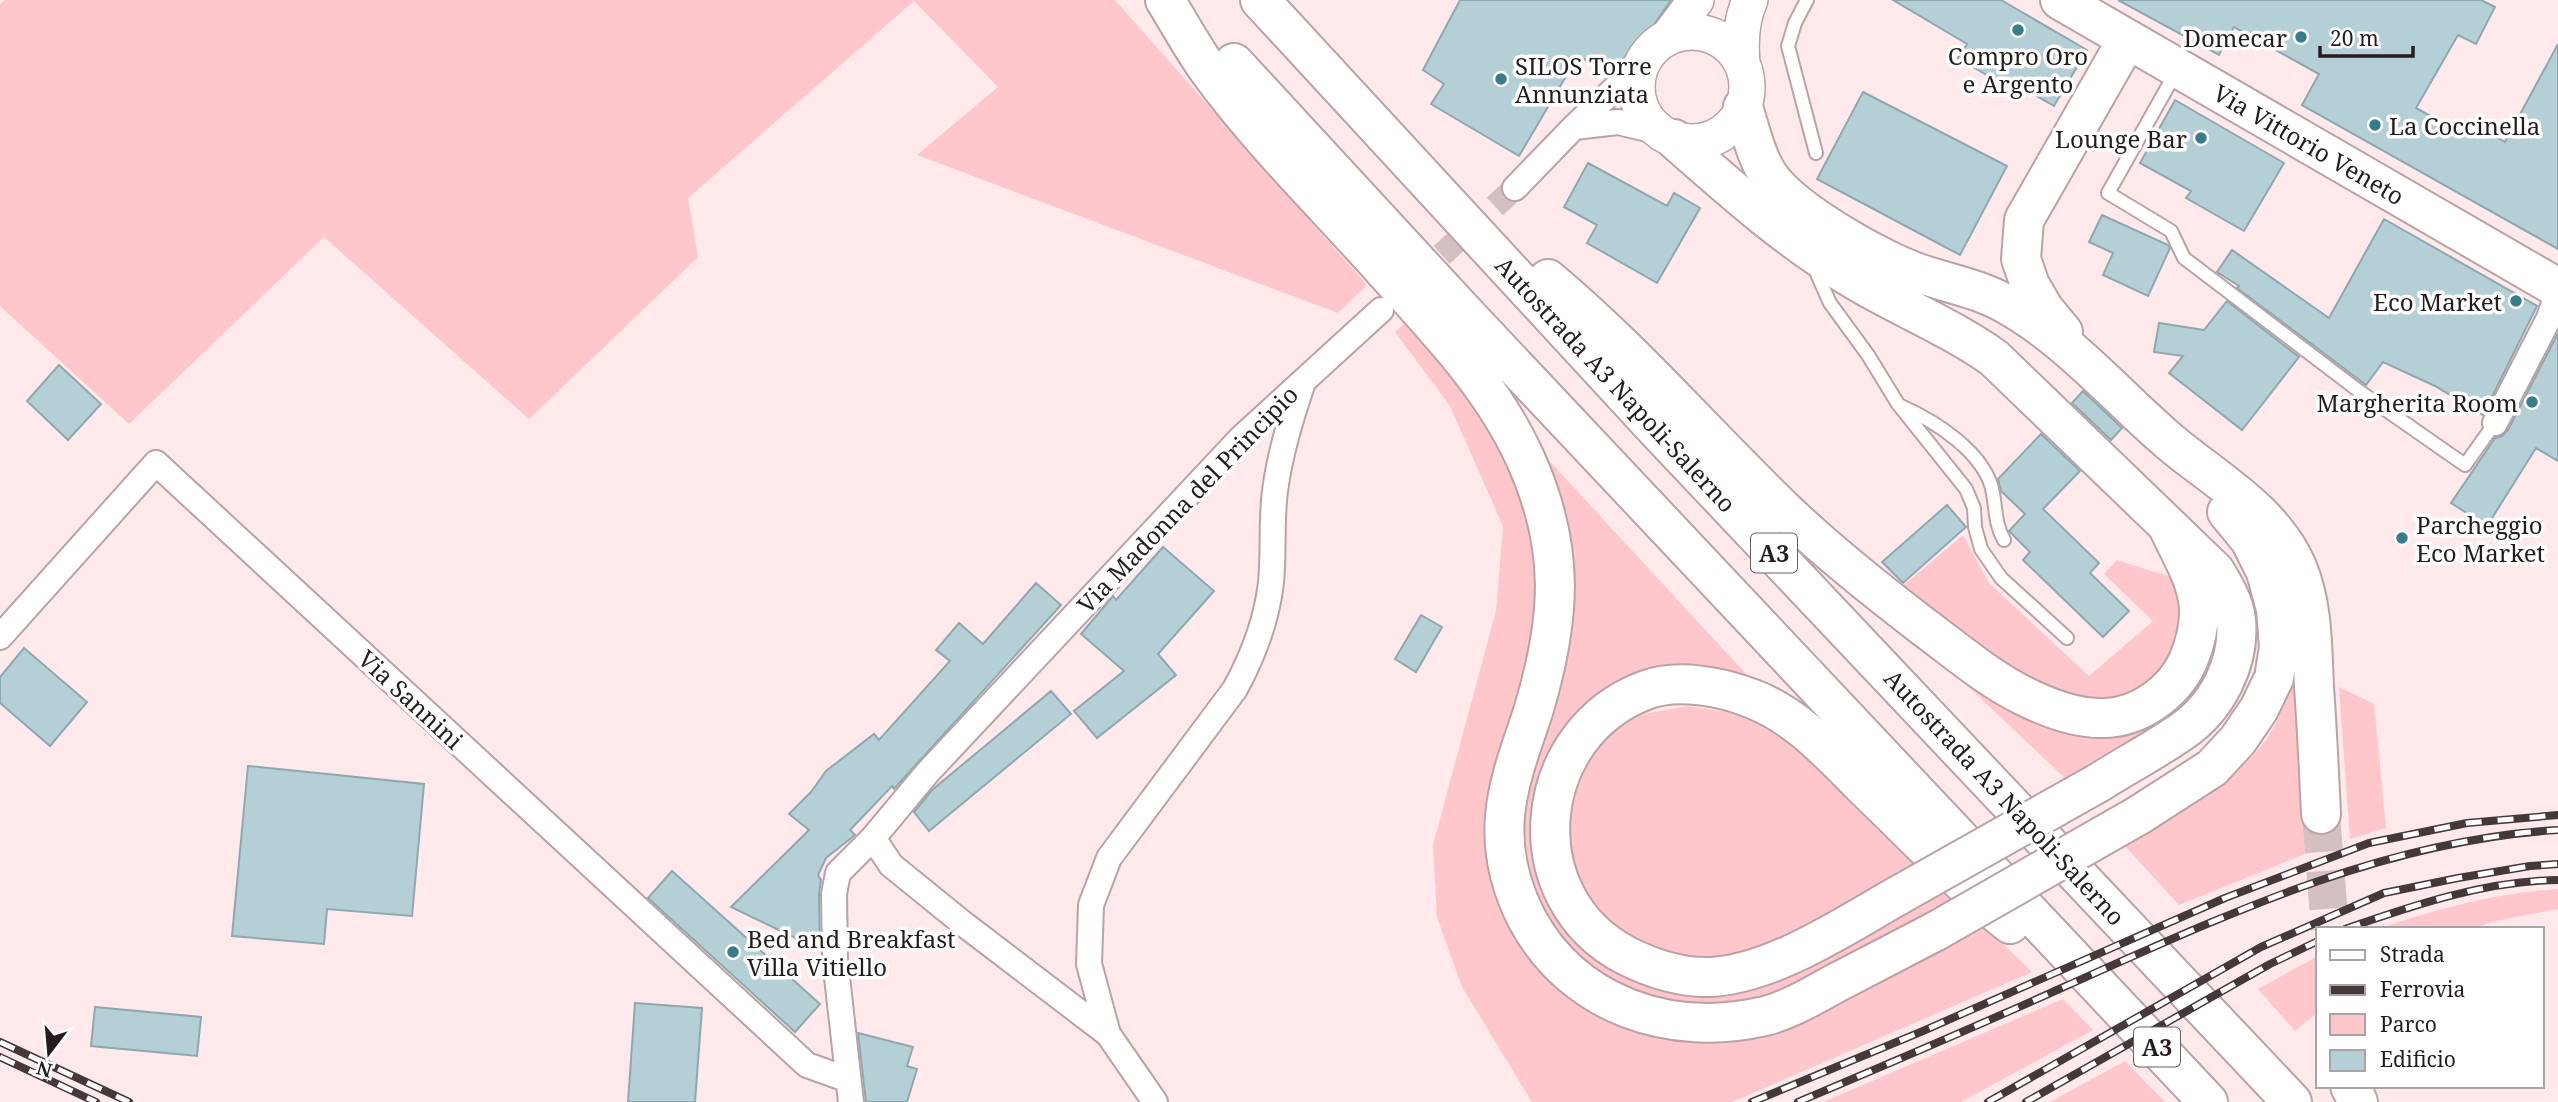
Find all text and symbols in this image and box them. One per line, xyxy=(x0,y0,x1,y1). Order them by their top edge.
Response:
scale bar xyxy=(2320,14,2413,58)
place label: Domecar xyxy=(2184,21,2287,54)
marker: Compro Oro e Argento xyxy=(2010,22,2026,38)
text: 20 m xyxy=(2330,24,2379,52)
marker: Domecar xyxy=(2293,29,2309,45)
place label: Compro Oro e Argento xyxy=(1948,39,2088,100)
place label: SILOS Torre Annunziata xyxy=(1515,49,1652,110)
marker: SILOS Torre Annunziata xyxy=(1493,71,1509,87)
street label: Via Vittorio Veneto xyxy=(2207,76,2411,212)
place label: La Coccinella xyxy=(2389,109,2540,142)
marker: La Coccinella xyxy=(2367,117,2383,133)
place label: Lounge Bar xyxy=(2055,122,2187,155)
marker: Lounge Bar xyxy=(2193,130,2209,146)
street label: Autostrada A3 Napoli-Salerno xyxy=(1488,249,1744,519)
place label: Eco Market xyxy=(2373,285,2502,318)
marker: Eco Market xyxy=(2508,293,2524,309)
street label: Via Madonna del Principio xyxy=(1069,378,1305,620)
place label: Margherita Room xyxy=(2316,386,2518,419)
marker: Margherita Room xyxy=(2524,394,2540,410)
place label: Parcheggio Eco Market xyxy=(2416,508,2545,569)
marker: Parcheggio Eco Market xyxy=(2394,530,2410,546)
road number: A3 xyxy=(1751,534,1797,572)
street label: Via Sannini xyxy=(351,642,471,756)
street label: Autostrada A3 Napoli-Salerno xyxy=(1877,662,2133,932)
place label: Bed and Breakfast Villa Vitiello xyxy=(747,922,956,983)
legend xyxy=(2316,927,2544,1088)
text: Strada xyxy=(2380,940,2445,968)
marker: Bed and Breakfast Villa Vitiello xyxy=(725,944,741,960)
text: Ferrovia xyxy=(2380,975,2465,1003)
text: Parco xyxy=(2380,1010,2437,1038)
north arrow xyxy=(14,1018,84,1088)
road number: A3 xyxy=(2134,1028,2180,1066)
text: Edificio xyxy=(2380,1045,2456,1073)
text: N xyxy=(34,1055,55,1084)

